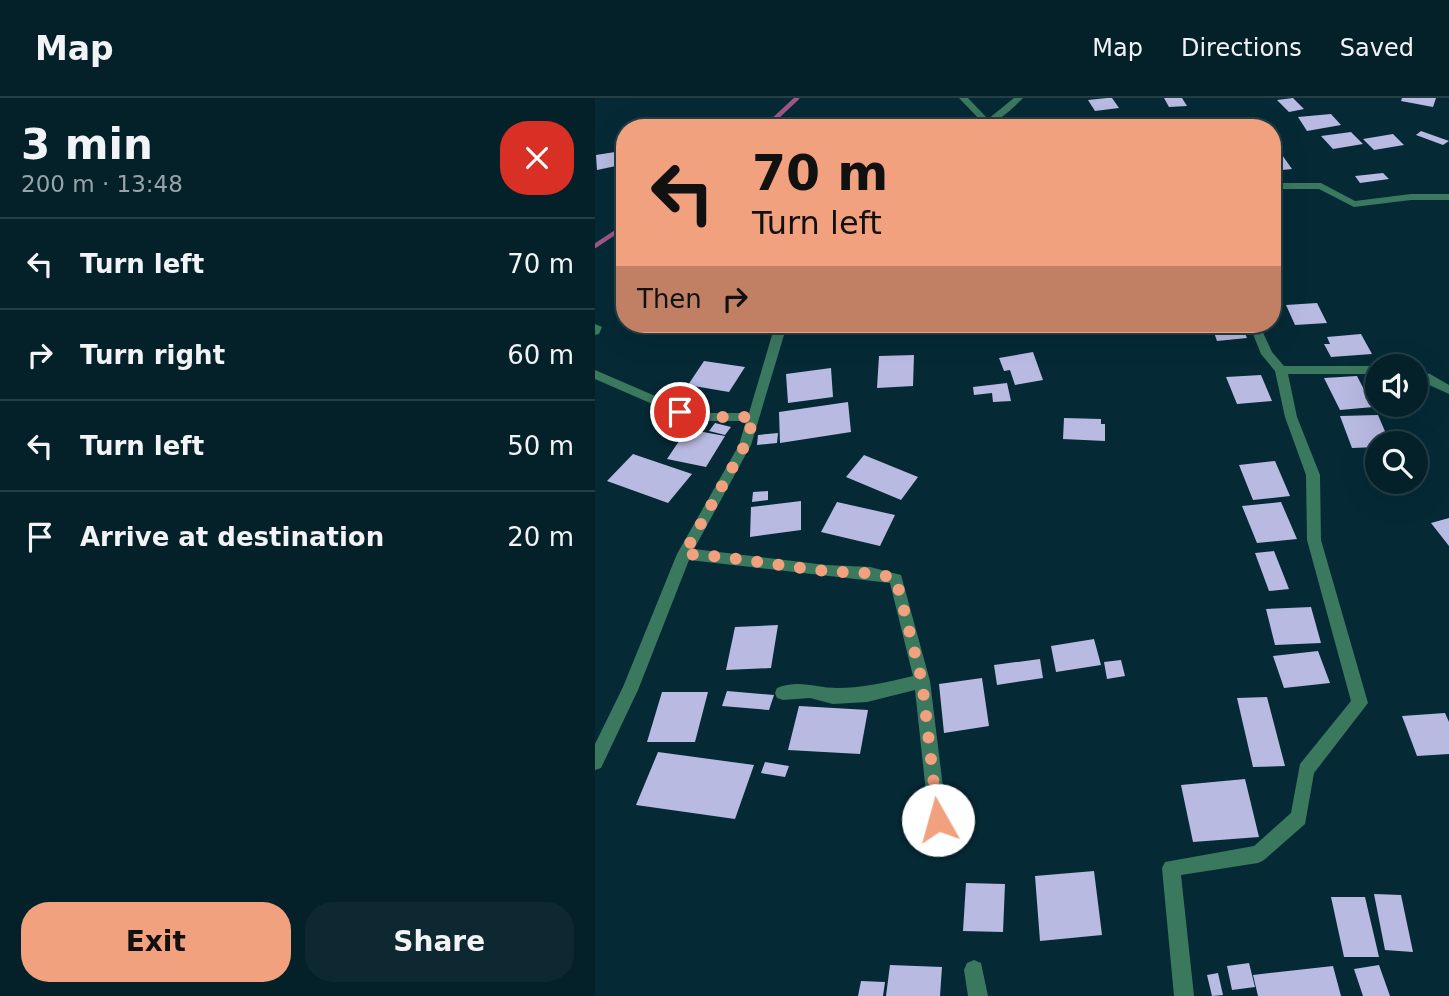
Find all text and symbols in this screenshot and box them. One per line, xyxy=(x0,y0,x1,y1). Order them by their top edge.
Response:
text: Map xyxy=(35,29,114,68)
text: Map xyxy=(1092,34,1143,62)
text: Directions xyxy=(1181,34,1302,62)
text: Saved xyxy=(1340,34,1414,62)
text: 3 min xyxy=(21,120,153,169)
button: close xyxy=(500,121,574,195)
text: 70 m xyxy=(752,145,888,202)
icon: left xyxy=(637,147,728,238)
text: 200 m · 13:48 xyxy=(21,171,183,197)
text: Turn left xyxy=(752,204,882,242)
icon: left xyxy=(21,245,59,283)
text: Turn left xyxy=(80,249,204,279)
text: 70 m xyxy=(507,249,574,279)
icon: right xyxy=(716,280,754,318)
text: Then xyxy=(637,284,702,314)
icon: right xyxy=(21,336,59,374)
text: Turn right xyxy=(80,340,225,370)
text: 60 m xyxy=(507,340,574,370)
map controls xyxy=(1365,354,1428,494)
button: sound xyxy=(1365,354,1428,417)
pin xyxy=(650,382,710,442)
icon: arrive xyxy=(661,393,699,431)
icon: left xyxy=(21,427,59,465)
text: Turn left xyxy=(80,431,204,461)
text: 50 m xyxy=(507,431,574,461)
button: search xyxy=(1365,431,1428,494)
icon: arrive xyxy=(21,518,59,556)
text: Arrive at destination xyxy=(80,522,384,552)
text: 20 m xyxy=(507,522,574,552)
position arrow xyxy=(901,783,975,857)
button: Exit xyxy=(21,902,291,982)
button: Share xyxy=(305,902,574,982)

